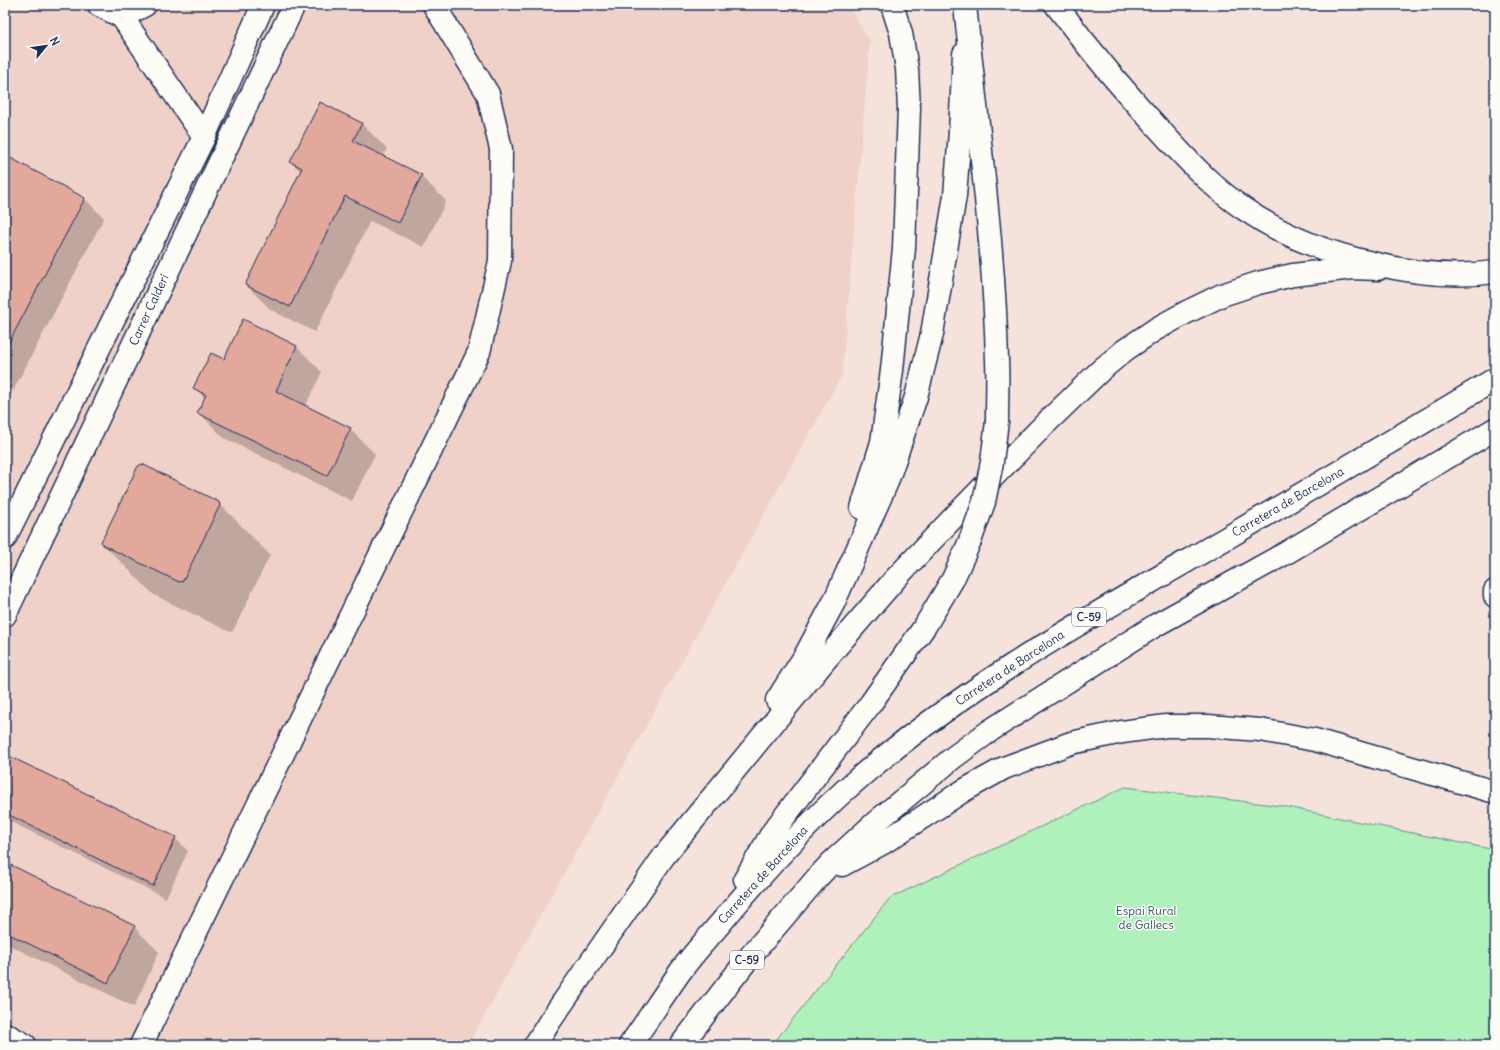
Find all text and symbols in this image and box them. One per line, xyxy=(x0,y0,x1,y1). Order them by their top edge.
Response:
north arrow xyxy=(26,26,66,66)
text: N xyxy=(47,34,63,48)
street label: Carrer Calderí xyxy=(126,272,172,348)
street label: Carretera de Barcelona xyxy=(1229,463,1347,540)
road number: C-59 xyxy=(1072,608,1106,626)
street label: Carretera de Barcelona xyxy=(952,627,1067,708)
street label: Carretera de Barcelona xyxy=(715,822,811,927)
park label: Espai Rural de Gallecs xyxy=(1116,903,1176,932)
road number: C-59 xyxy=(730,951,764,969)

